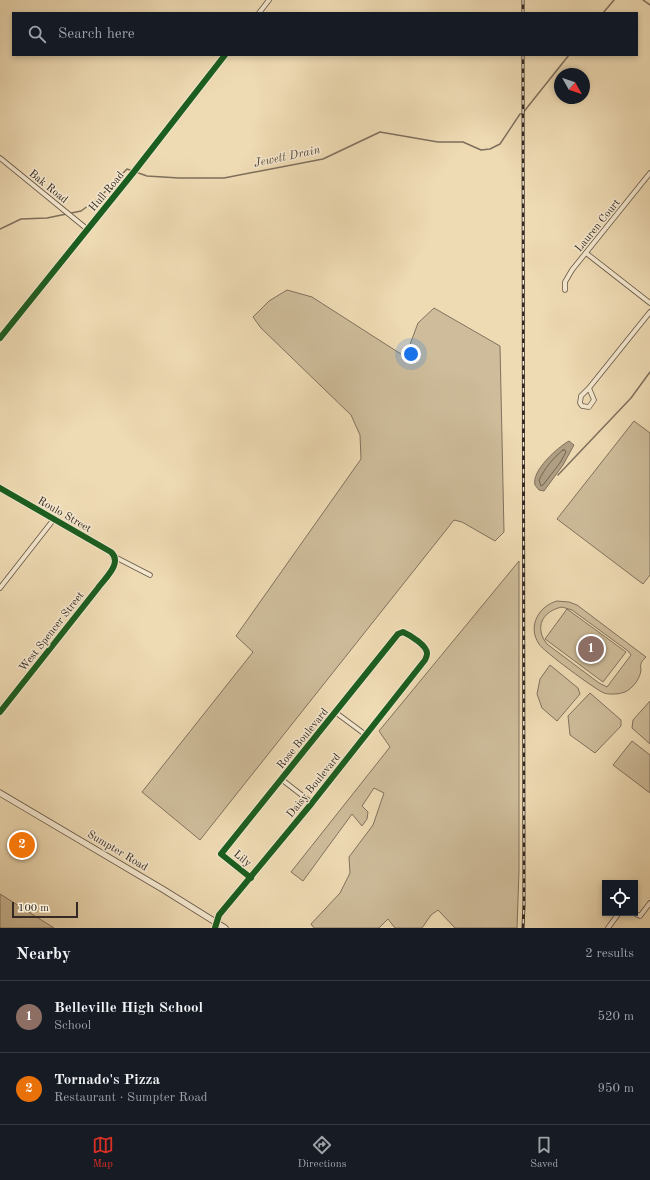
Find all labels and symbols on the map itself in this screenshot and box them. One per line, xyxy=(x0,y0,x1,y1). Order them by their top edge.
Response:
north arrow xyxy=(554,68,590,104)
water label: Jewett Drain xyxy=(253,144,322,170)
street label: Bak Road xyxy=(27,168,70,206)
street label: Hull Road xyxy=(87,170,127,214)
street label: Lauren Court xyxy=(574,197,623,254)
your location xyxy=(401,344,421,364)
street label: Roulo Street xyxy=(36,496,93,535)
street label: West Spencer Street xyxy=(18,590,87,674)
pin: 1 xyxy=(578,634,604,664)
street label: Rose Boulevard xyxy=(275,706,331,771)
street label: Daisy Boulevard xyxy=(285,752,343,820)
street label: Sumpter Road xyxy=(85,829,149,874)
pin: 2 xyxy=(9,830,35,860)
street label: Lily xyxy=(231,849,253,870)
scale bar xyxy=(12,900,78,919)

